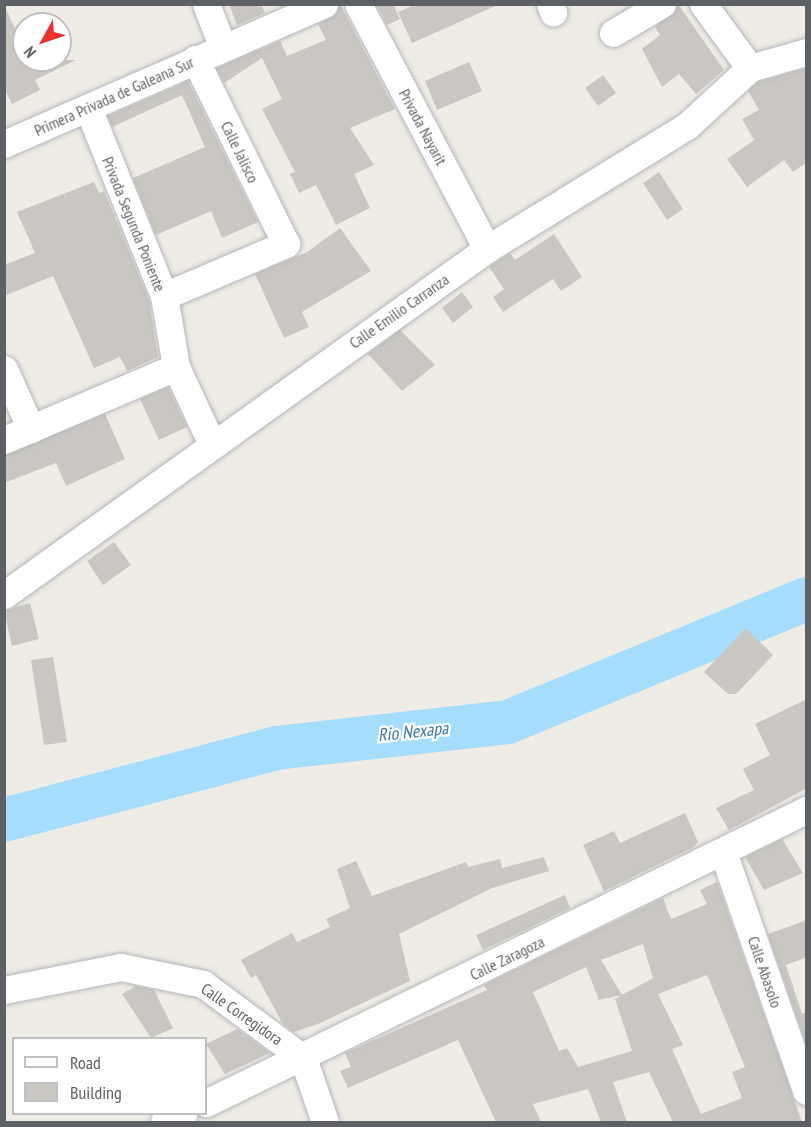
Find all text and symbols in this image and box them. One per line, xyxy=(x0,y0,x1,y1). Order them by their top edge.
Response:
north arrow xyxy=(12,12,72,72)
text: N xyxy=(19,43,40,62)
street label: Primera Privada de Galeana Sur xyxy=(31,52,197,140)
street label: Privada Nayarit xyxy=(395,86,451,168)
street label: Calle Jalisco xyxy=(217,118,263,186)
street label: Privada Segunda Poniente xyxy=(98,154,170,294)
street label: Calle Emilio Carranza xyxy=(346,270,452,352)
water label: Rio Nexapa xyxy=(377,718,449,746)
street label: Calle Zaragoza xyxy=(467,932,547,984)
street label: Calle Abasolo xyxy=(744,933,786,1011)
street label: Calle Corregidora xyxy=(198,979,286,1049)
legend xyxy=(12,1037,207,1115)
text: Road xyxy=(70,1051,101,1074)
text: Building xyxy=(70,1081,122,1104)

